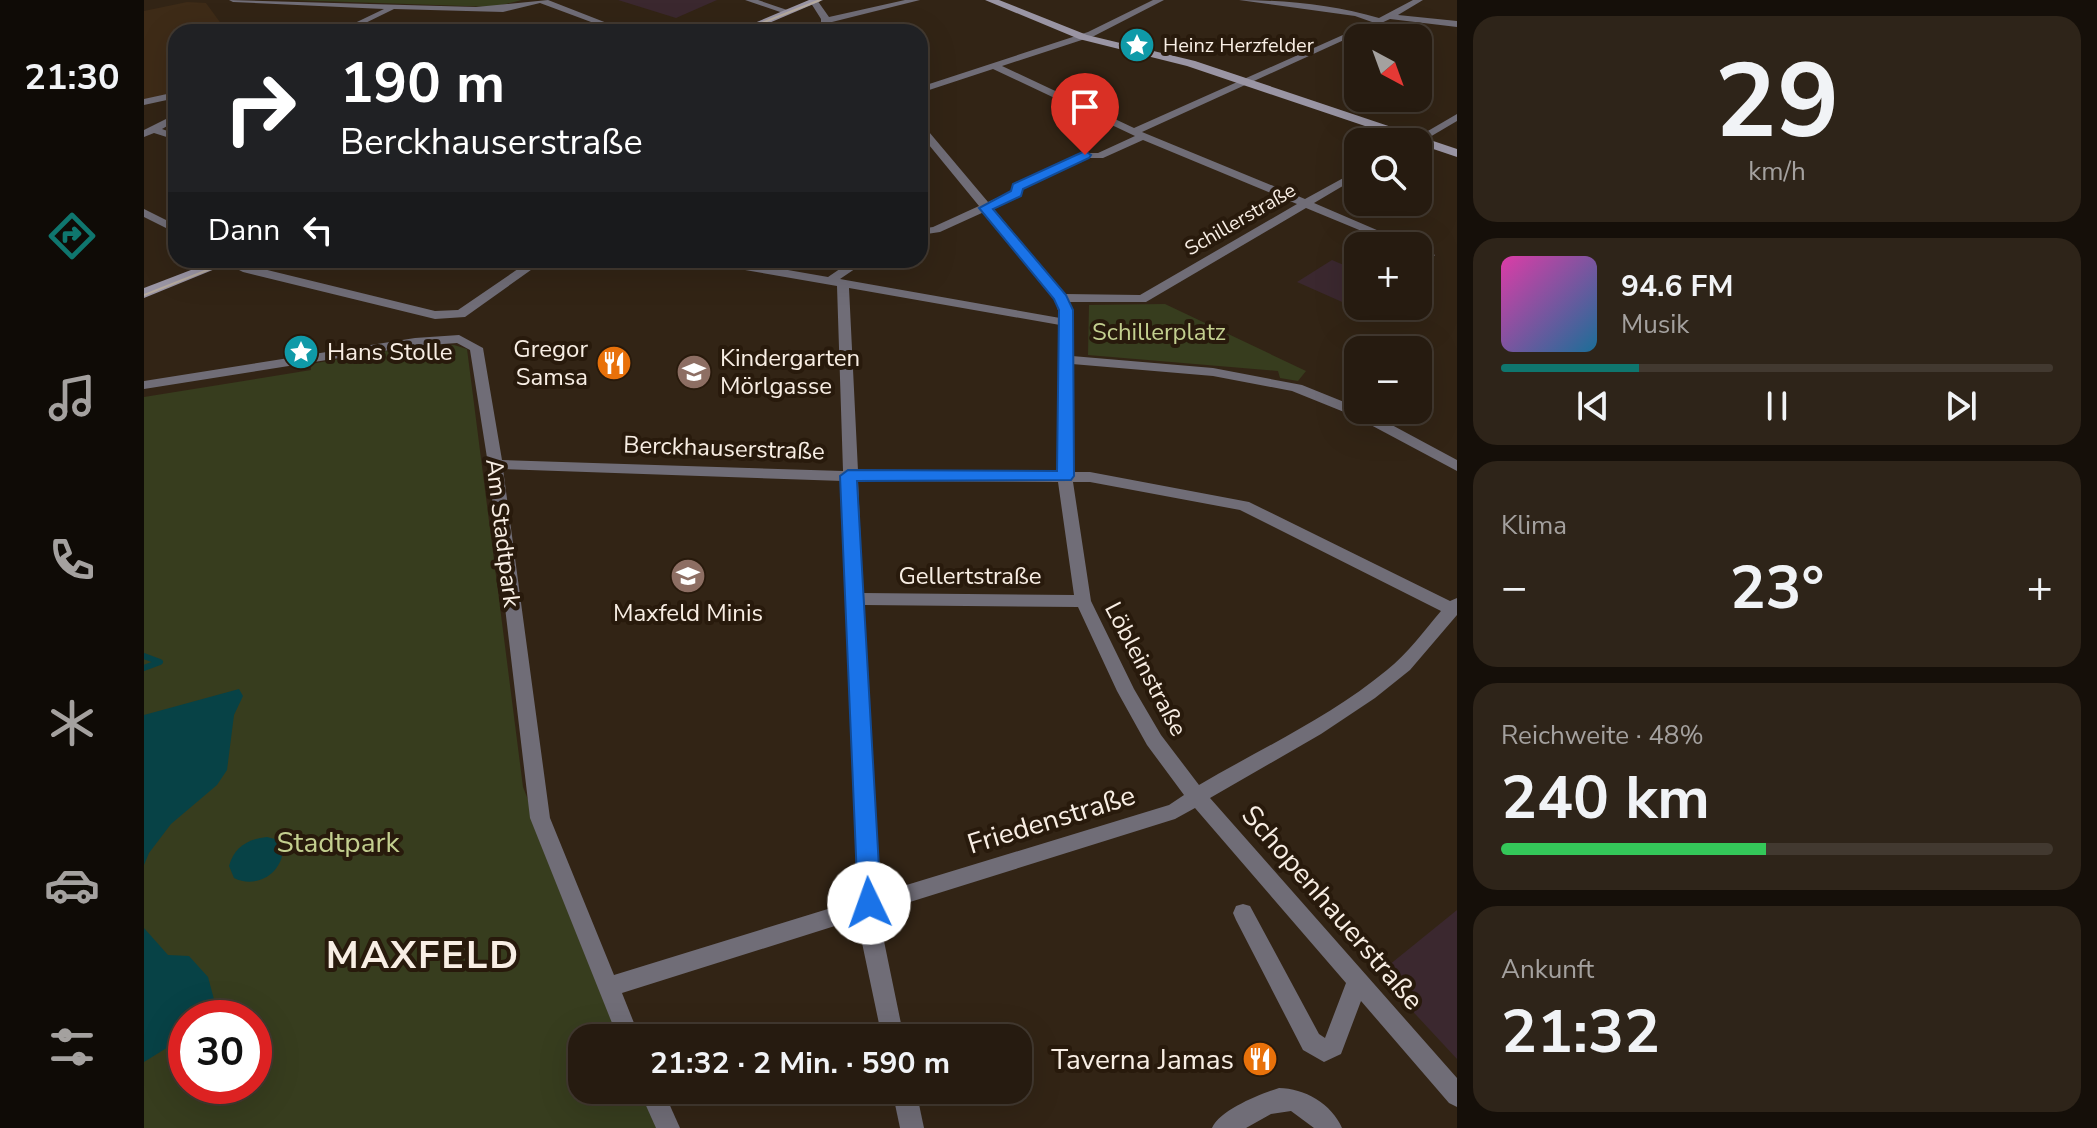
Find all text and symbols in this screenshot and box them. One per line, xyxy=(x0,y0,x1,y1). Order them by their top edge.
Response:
north arrow xyxy=(1344,24,1432,112)
map controls xyxy=(1344,24,1432,424)
place icon: Heinz Herzfelder xyxy=(1118,26,1156,64)
text: 29 xyxy=(1715,31,1839,173)
place label: Heinz Herzfelder xyxy=(1163,32,1314,59)
text: 190 m xyxy=(340,45,505,122)
text: 21:30 xyxy=(24,53,120,102)
icon: right xyxy=(208,56,312,160)
pin xyxy=(1051,73,1119,155)
icon: arrive xyxy=(1063,85,1107,129)
text: Berckhauserstraße xyxy=(340,118,643,167)
button: search xyxy=(1344,128,1432,216)
text: km/h xyxy=(1748,154,1806,189)
street label: Schillerstraße xyxy=(1180,177,1301,262)
icon: directions xyxy=(44,208,100,264)
icon: left xyxy=(296,208,340,252)
text: Dann xyxy=(208,210,280,251)
button: + xyxy=(1344,232,1432,320)
text: 94.6 FM xyxy=(1621,266,1733,307)
text: Musik xyxy=(1621,307,1689,342)
park label: Schillerplatz xyxy=(1092,316,1226,348)
place icon: Hans Stolle xyxy=(282,333,320,371)
place label: Gregor Samsa xyxy=(513,333,588,393)
place label: Hans Stolle xyxy=(327,336,453,368)
button: − xyxy=(1344,336,1432,424)
place label: Kindergarten Mörlgasse xyxy=(720,342,860,402)
restaurant icon: Gregor Samsa xyxy=(595,344,633,382)
school or university icon: Kindergarten Mörlgasse xyxy=(675,353,713,391)
icon: music xyxy=(44,370,100,426)
icon: previous xyxy=(1571,384,1615,428)
icon: pause xyxy=(1755,384,1799,428)
icon: next xyxy=(1939,384,1983,428)
street label: Berckhauserstraße xyxy=(623,428,825,468)
street label: Am Stadtpark xyxy=(478,457,528,610)
text: Klima xyxy=(1501,508,1567,543)
icon: phone xyxy=(44,532,100,588)
text: 23° xyxy=(1730,547,1824,629)
school or university icon: Maxfeld Minis xyxy=(669,557,707,595)
text: − xyxy=(1501,558,1527,618)
text: + xyxy=(2027,558,2053,618)
street label: Gellertstraße xyxy=(898,560,1042,592)
street label: Löbleinstraße xyxy=(1097,596,1195,742)
place label: Maxfeld Minis xyxy=(613,597,763,629)
icon: climate xyxy=(44,695,100,751)
text: Reichweite · 48% xyxy=(1501,718,1704,753)
text: 240 km xyxy=(1501,757,1710,839)
street label: Friedenstraße xyxy=(963,776,1140,864)
street label: Schopenhauerstraße xyxy=(1233,797,1432,1018)
park label: Stadtpark xyxy=(276,824,401,862)
icon: car xyxy=(44,857,100,913)
position arrow xyxy=(827,861,911,945)
district label: MAXFELD xyxy=(326,930,520,981)
text: Ankunft xyxy=(1501,952,1594,987)
text: 21:32 xyxy=(1501,991,1660,1073)
speed limit sign: 30 xyxy=(168,1000,272,1104)
icon: filters xyxy=(44,1019,100,1075)
restaurant icon: Taverna Jamas xyxy=(1241,1040,1279,1078)
place label: Taverna Jamas xyxy=(1051,1041,1234,1079)
text: 21:32 · 2 Min. · 590 m xyxy=(650,1043,950,1084)

